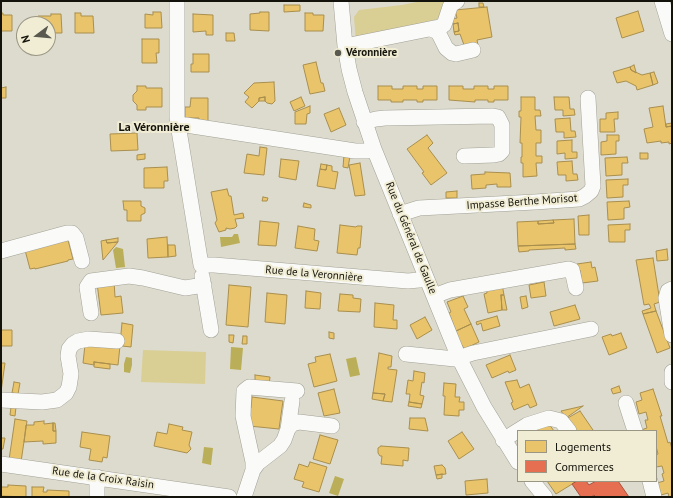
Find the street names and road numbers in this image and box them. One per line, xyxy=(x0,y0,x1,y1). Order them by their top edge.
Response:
street label: Rue du Général de Gaulle xyxy=(382,180,440,296)
street label: Impasse Berthe Morisot xyxy=(466,192,578,212)
street label: Rue de la Veronnière xyxy=(265,263,363,285)
street label: Rue de la Croix Raisin xyxy=(51,464,155,492)

